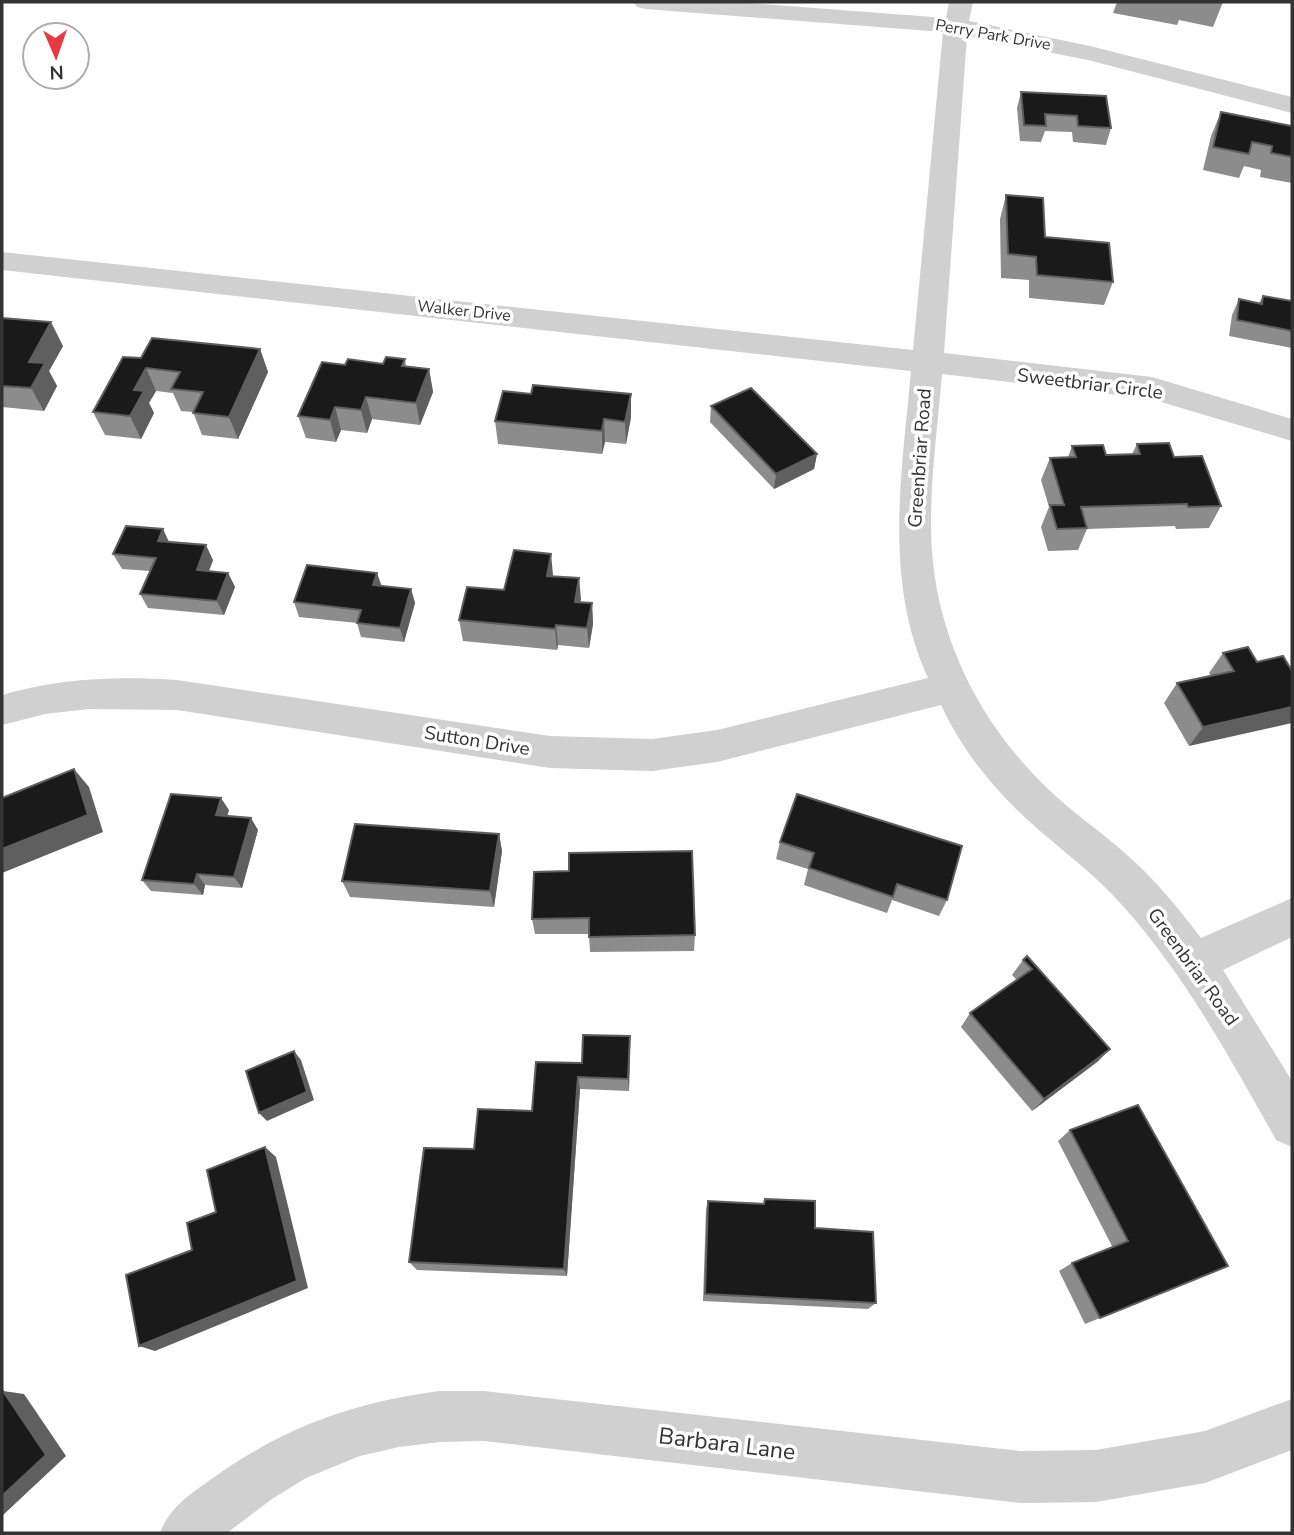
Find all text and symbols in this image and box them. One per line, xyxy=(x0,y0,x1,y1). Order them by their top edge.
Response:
street label: Perry Park Drive xyxy=(934,14,1052,56)
north arrow xyxy=(21,21,91,91)
text: N xyxy=(49,59,64,85)
street label: Walker Drive xyxy=(416,295,512,327)
street label: Sweetbriar Circle xyxy=(1016,362,1164,406)
street label: Greenbriar Road xyxy=(902,387,938,529)
street label: Sutton Drive xyxy=(422,720,532,762)
street label: Greenbriar Road xyxy=(1141,903,1245,1031)
street label: Barbara Lane xyxy=(657,1420,797,1468)

